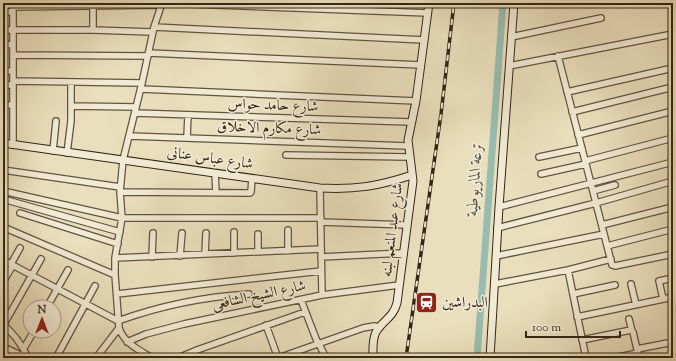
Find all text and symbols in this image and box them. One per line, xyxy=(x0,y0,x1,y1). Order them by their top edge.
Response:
street label: شارع حامد حواس xyxy=(227,94,319,119)
street label: شارع مكارم الاخلاق xyxy=(216,117,322,142)
water label: ترعة الماريوطية xyxy=(462,141,490,219)
street label: شارع عباس عنانى xyxy=(165,143,254,176)
street label: شارع عبد المنعم لبنه xyxy=(377,182,411,279)
street label: شارع الشيخ الشافعى xyxy=(210,276,308,318)
station icon: البدراشين xyxy=(413,290,439,316)
place label: البدراشين xyxy=(442,293,488,314)
north arrow xyxy=(22,299,62,339)
text: N xyxy=(37,302,47,318)
scale bar xyxy=(526,313,620,339)
text: 100 m xyxy=(532,319,561,337)

